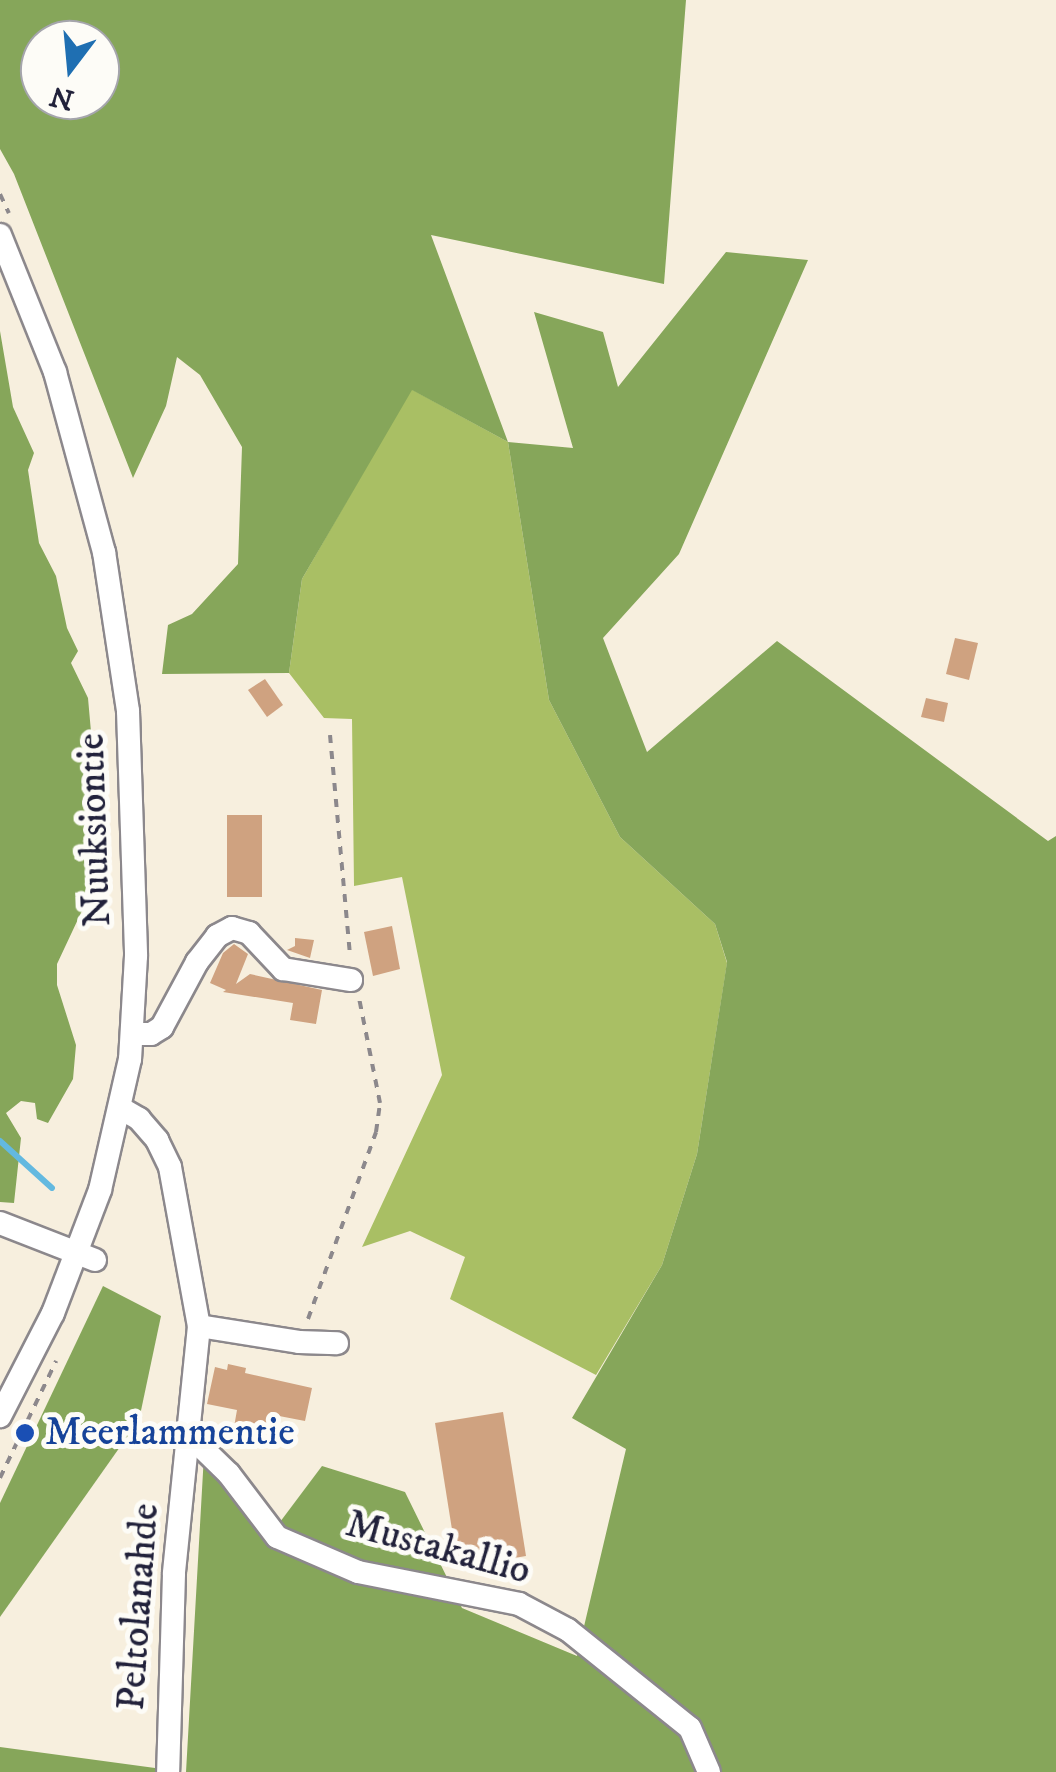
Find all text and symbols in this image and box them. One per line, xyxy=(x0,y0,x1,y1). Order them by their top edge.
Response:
north arrow xyxy=(20,20,120,120)
text: N xyxy=(46,77,78,117)
street label: Nuuksiontie xyxy=(68,732,122,928)
place label: Meerlammentie xyxy=(45,1409,295,1457)
marker: Meerlammentie xyxy=(14,1422,36,1444)
street label: Mustakallio xyxy=(340,1500,536,1596)
street label: Peltolanahde xyxy=(108,1502,170,1712)

